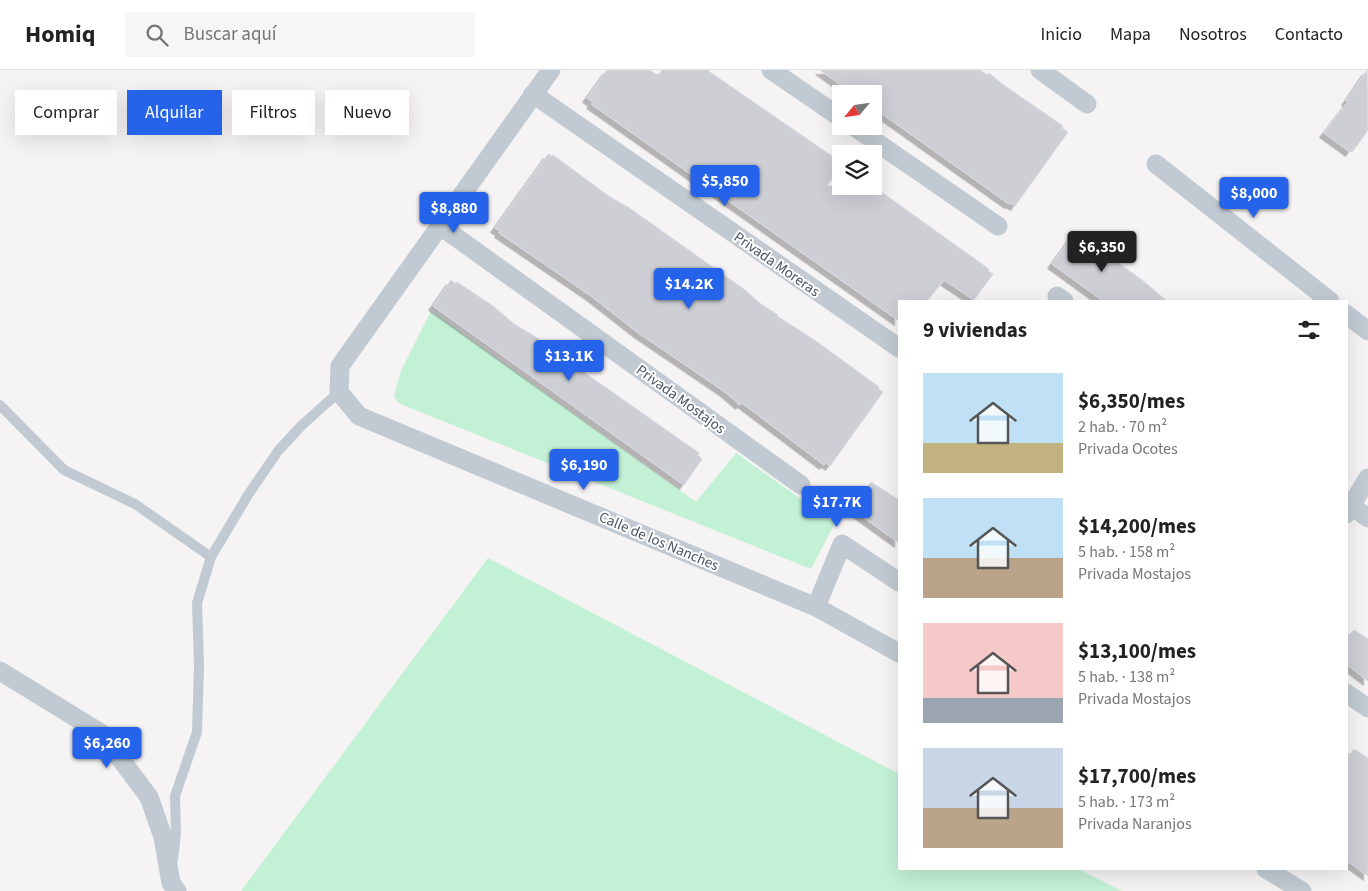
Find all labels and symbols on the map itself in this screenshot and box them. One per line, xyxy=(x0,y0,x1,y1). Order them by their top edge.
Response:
north arrow xyxy=(832,85,882,135)
pin: $5,850 xyxy=(684,164,766,207)
pin: $8,000 xyxy=(1213,176,1295,219)
pin: $8,880 xyxy=(413,191,495,234)
street label: Privada Moreras xyxy=(729,227,824,302)
pin: $6,350 xyxy=(1061,230,1143,273)
pin: $14.2K xyxy=(648,268,730,310)
pin: $13.1K xyxy=(528,340,610,382)
street label: Privada Mostajos xyxy=(632,360,730,439)
pin: $6,190 xyxy=(543,448,625,491)
pin: $17.7K xyxy=(796,486,878,528)
street label: Calle de los Nanches xyxy=(596,507,722,576)
pin: $6,260 xyxy=(66,726,148,769)

